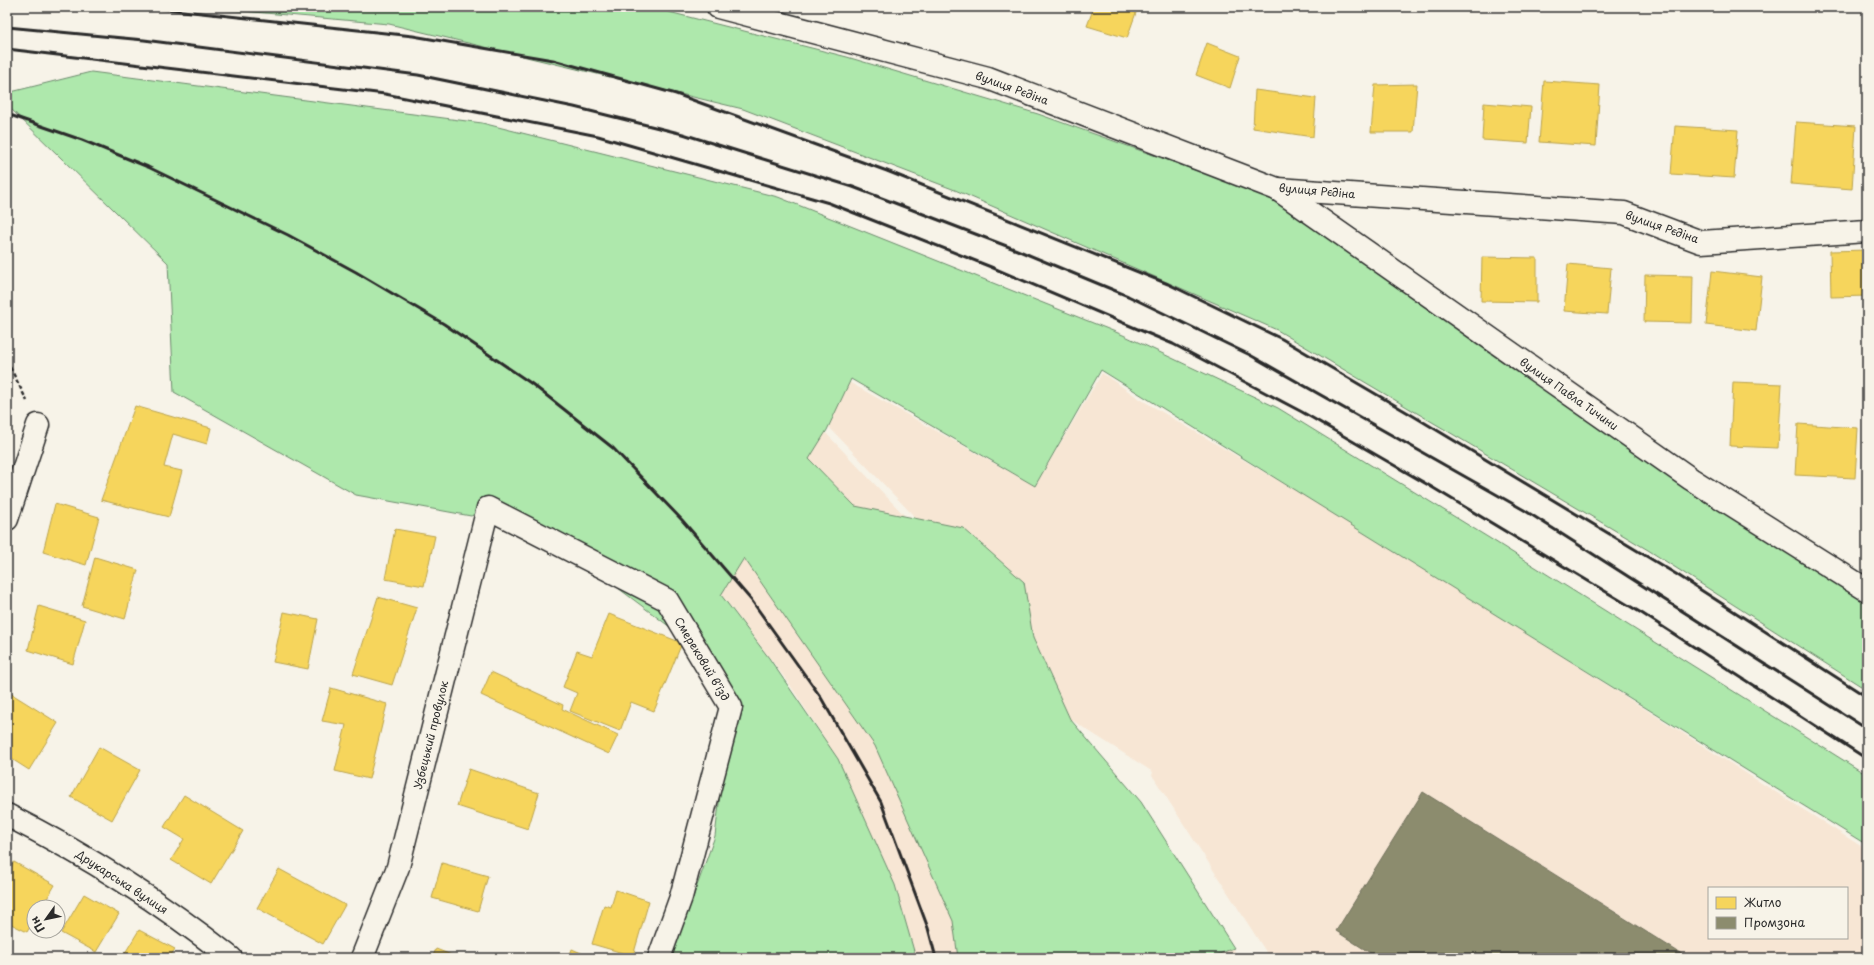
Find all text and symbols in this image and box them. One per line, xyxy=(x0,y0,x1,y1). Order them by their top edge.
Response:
street label: вулиця Рєдіна xyxy=(973,66,1051,109)
street label: вулиця Рєдіна xyxy=(1278,179,1356,202)
street label: вулиця Рєдіна xyxy=(1623,206,1701,247)
street label: вулиця Павла Тичини xyxy=(1516,353,1622,434)
street label: Смерековий в'їзд xyxy=(671,614,734,704)
street label: Узбецький провулок xyxy=(409,678,452,791)
street label: Друкарська вулиця xyxy=(72,845,172,918)
legend xyxy=(1708,887,1848,939)
text: Житло xyxy=(1744,893,1782,911)
north arrow xyxy=(26,899,66,939)
text: Пн xyxy=(26,913,49,936)
text: Промзона xyxy=(1744,913,1806,931)

